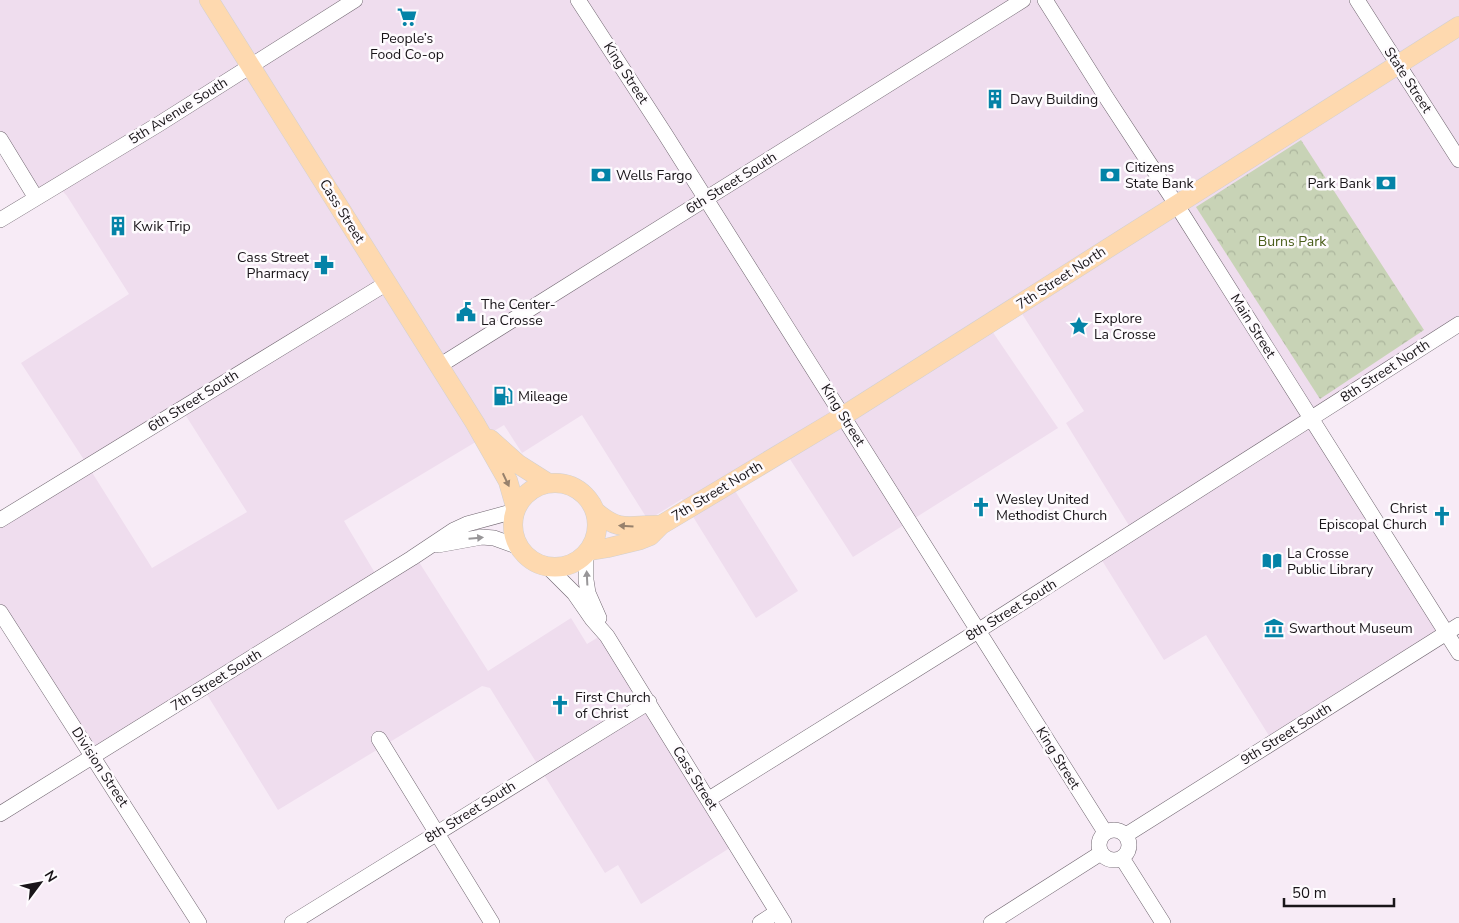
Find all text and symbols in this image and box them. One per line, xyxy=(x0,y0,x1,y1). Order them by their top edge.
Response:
supermarket icon: People’s Food Co-op xyxy=(396,6,418,28)
place label: People’s Food Co-op xyxy=(370,29,444,64)
street label: King Street xyxy=(599,38,653,108)
street label: State Street xyxy=(1380,43,1436,117)
street label: 5th Avenue South xyxy=(125,73,231,149)
building icon: Davy Building xyxy=(984,88,1006,110)
place label: Davy Building xyxy=(1010,90,1098,109)
street label: 6th Street South xyxy=(682,147,780,219)
place label: Citizens State Bank xyxy=(1125,158,1195,193)
bank icon: Wells Fargo xyxy=(590,164,612,186)
bank icon: Citizens State Bank xyxy=(1099,164,1121,186)
place label: Wells Fargo xyxy=(616,166,693,185)
bank icon: Park Bank xyxy=(1375,172,1397,194)
place label: Park Bank xyxy=(1308,174,1372,193)
street label: Cass Street xyxy=(315,175,369,247)
building icon: Kwik Trip xyxy=(107,215,129,237)
place label: Kwik Trip xyxy=(133,217,191,236)
park label: Burns Park xyxy=(1258,232,1327,251)
street label: 7th Street North xyxy=(1013,242,1109,314)
place label: Cass Street Pharmacy xyxy=(237,248,310,283)
pharmacy icon: Cass Street Pharmacy xyxy=(313,254,335,276)
street label: Main Street xyxy=(1226,290,1280,362)
place label: The Center- La Crosse xyxy=(481,295,556,330)
public building icon: The Center- La Crosse xyxy=(455,301,477,323)
place label: Explore La Crosse xyxy=(1094,309,1156,344)
place icon: Explore La Crosse xyxy=(1068,315,1090,337)
street label: 8th Street North xyxy=(1337,335,1433,407)
street label: 6th Street South xyxy=(144,365,242,437)
street label: King Street xyxy=(816,380,870,450)
fuel station icon: Mileage xyxy=(492,385,514,407)
place label: Mileage xyxy=(518,387,568,406)
street label: 7th Street North xyxy=(668,456,766,526)
one-way arrow xyxy=(503,473,511,487)
place label: Wesley United Methodist Church xyxy=(996,490,1107,525)
church icon: Wesley United Methodist Church xyxy=(970,496,992,518)
place label: Christ Episcopal Church xyxy=(1319,499,1427,534)
church icon: Christ Episcopal Church xyxy=(1431,505,1453,527)
one-way arrow xyxy=(618,522,634,530)
one-way arrow xyxy=(468,533,484,541)
place label: La Crosse Public Library xyxy=(1287,544,1374,579)
library icon: La Crosse Public Library xyxy=(1261,550,1283,572)
one-way arrow xyxy=(582,570,590,586)
street label: 8th Street South xyxy=(962,574,1060,646)
museum icon: Swarthout Museum xyxy=(1263,617,1285,639)
place label: Swarthout Museum xyxy=(1289,619,1413,638)
street label: 7th Street South xyxy=(167,644,265,716)
place label: First Church of Christ xyxy=(575,688,651,723)
church icon: First Church of Christ xyxy=(549,694,571,716)
street label: 9th Street South xyxy=(1237,698,1335,770)
street label: Division Street xyxy=(67,723,133,811)
street label: King Street xyxy=(1031,723,1085,793)
street label: Cass Street xyxy=(668,742,722,814)
street label: 8th Street South xyxy=(421,776,519,848)
north arrow xyxy=(15,858,65,908)
text: N xyxy=(40,867,61,886)
scale bar xyxy=(1284,876,1394,908)
text: 50 m xyxy=(1292,883,1327,903)

